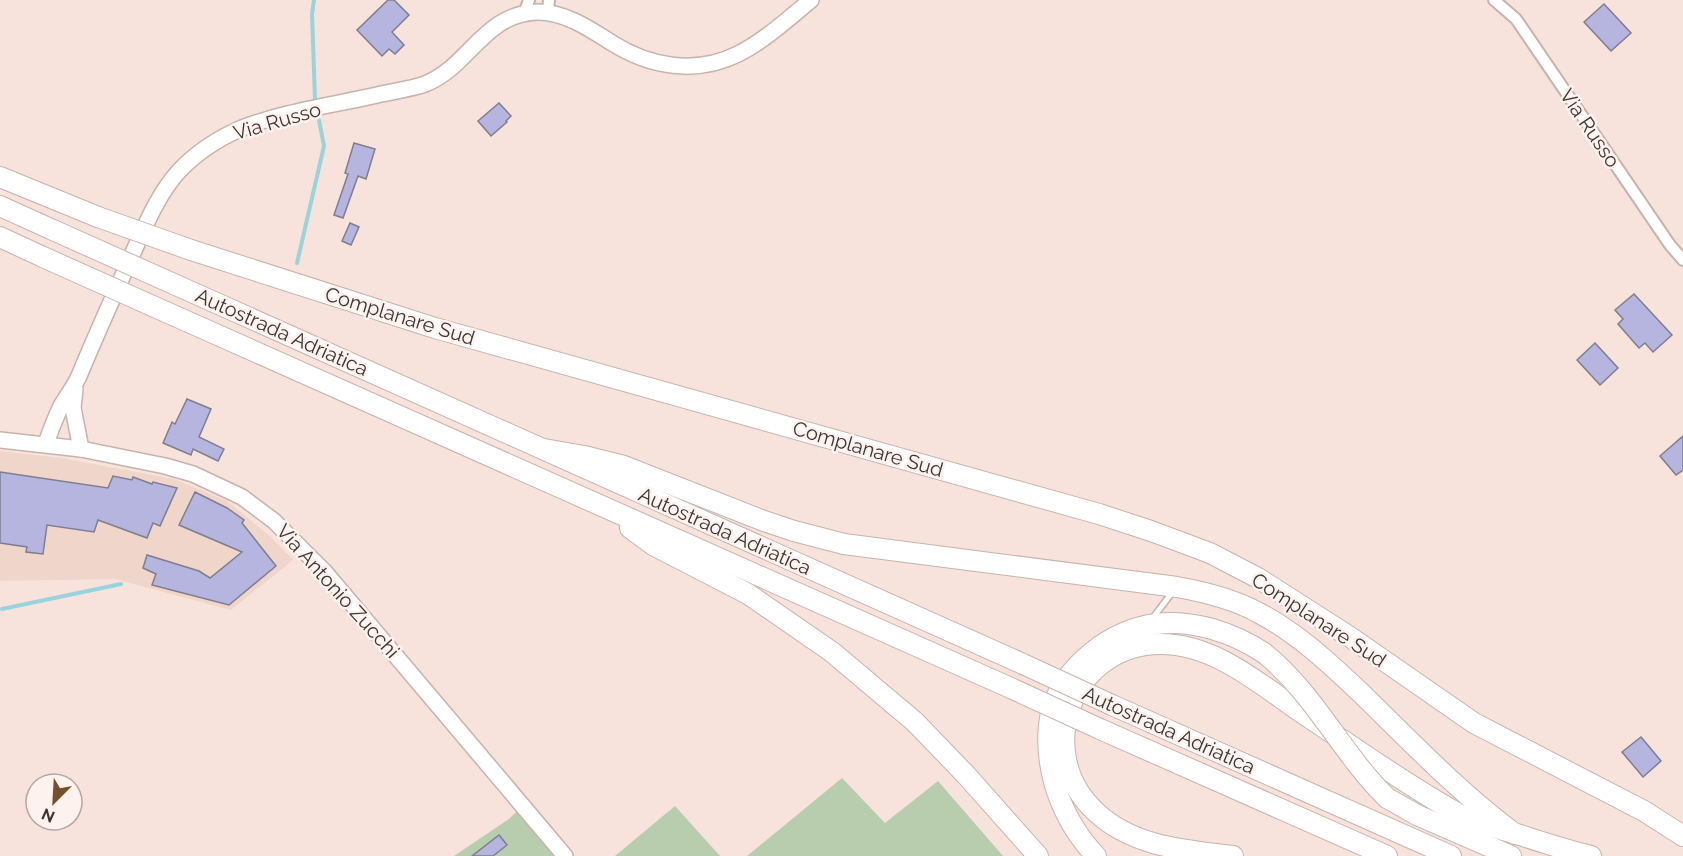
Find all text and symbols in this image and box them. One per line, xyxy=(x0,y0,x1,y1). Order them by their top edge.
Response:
street label: Via Russo xyxy=(1555,84,1625,172)
street label: Via Russo xyxy=(230,97,324,145)
street label: Complanare Sud xyxy=(322,282,478,350)
street label: Autostrada Adriatica xyxy=(192,283,372,381)
street label: Complanare Sud xyxy=(790,416,946,482)
street label: Autostrada Adriatica xyxy=(635,482,815,580)
street label: Via Antonio Zucchi xyxy=(272,519,404,663)
street label: Complanare Sud xyxy=(1247,568,1391,672)
street label: Autostrada Adriatica xyxy=(1079,681,1259,779)
north arrow xyxy=(24,772,84,832)
text: N xyxy=(39,804,58,826)

